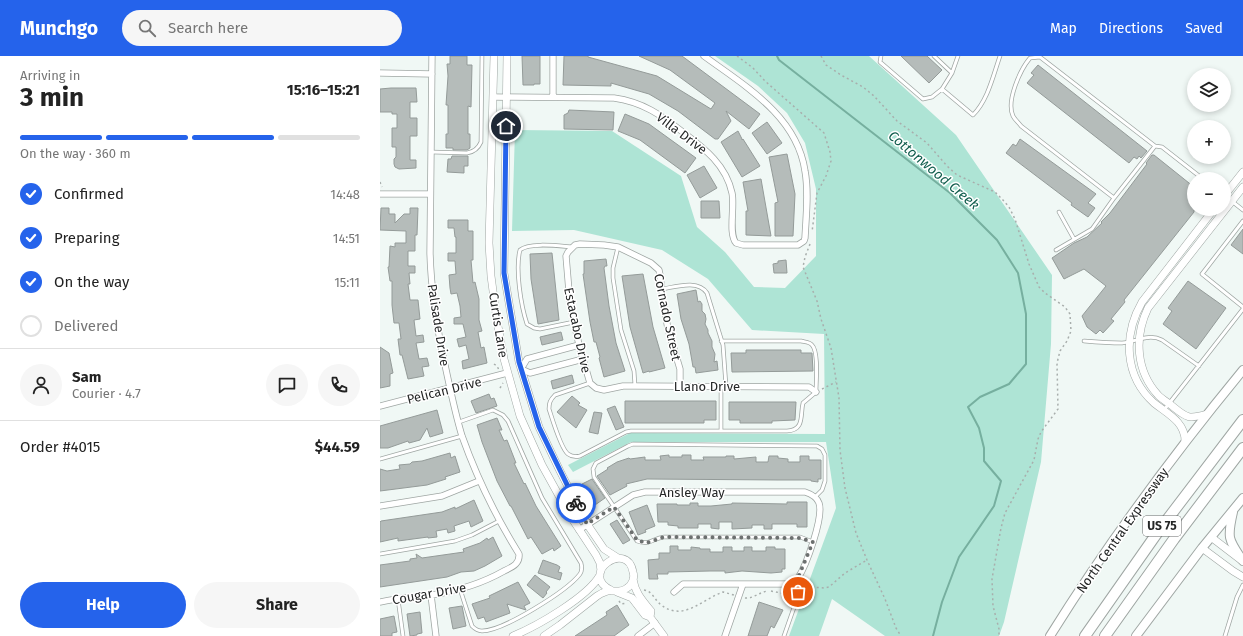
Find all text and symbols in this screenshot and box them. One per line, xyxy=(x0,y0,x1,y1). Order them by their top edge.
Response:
search box xyxy=(122,10,402,46)
text: Munchgo xyxy=(20,17,98,40)
icon: search xyxy=(136,17,158,39)
text: Search here xyxy=(168,19,248,37)
text: Map xyxy=(1050,20,1077,37)
text: Directions xyxy=(1099,20,1163,37)
text: Saved xyxy=(1185,20,1223,37)
text: Arriving in xyxy=(20,68,80,83)
map controls xyxy=(1187,68,1231,216)
button: layers xyxy=(1187,68,1231,112)
text: 15:16–15:21 xyxy=(287,81,360,99)
text: 3 min xyxy=(20,82,84,113)
pin xyxy=(489,109,523,143)
street label: Villa Drive xyxy=(653,110,710,157)
icon: home xyxy=(495,115,517,137)
button: + xyxy=(1187,120,1231,164)
water label: Cottonwood Creek xyxy=(885,127,983,214)
text: On the way · 360 m xyxy=(20,146,131,161)
button: − xyxy=(1187,172,1231,216)
icon: check xyxy=(20,183,42,205)
text: Confirmed xyxy=(54,185,124,203)
text: 14:48 xyxy=(330,187,360,202)
icon: check xyxy=(20,227,42,249)
text: Preparing xyxy=(54,229,119,247)
text: 14:51 xyxy=(333,231,360,246)
icon: check xyxy=(20,271,42,293)
street label: Cornado Street xyxy=(651,272,684,362)
text: On the way xyxy=(54,273,129,291)
text: 15:11 xyxy=(334,275,360,290)
street label: Palisade Drive xyxy=(425,283,452,367)
street label: Estacabo Drive xyxy=(561,286,594,374)
street label: Curtis Lane xyxy=(486,291,511,359)
text: Delivered xyxy=(54,317,118,335)
button: person xyxy=(20,364,62,406)
button: chat xyxy=(266,364,308,406)
button: phone xyxy=(318,364,360,406)
text: Sam xyxy=(72,368,101,386)
street label: Pelican Drive xyxy=(405,374,483,407)
street label: Llano Drive xyxy=(674,379,740,394)
text: Courier · 4.7 xyxy=(72,386,141,401)
text: Order #4015 xyxy=(20,438,100,456)
text: $44.59 xyxy=(315,438,360,456)
street label: North Central Expressway xyxy=(1073,464,1172,596)
courier xyxy=(556,483,596,523)
street label: Ansley Way xyxy=(659,485,725,500)
icon: bike xyxy=(565,492,587,514)
road number: US 75 xyxy=(1143,516,1181,536)
pin xyxy=(781,575,815,609)
street label: Cougar Drive xyxy=(391,580,467,607)
icon: bag xyxy=(787,581,809,603)
button: Help xyxy=(20,582,186,628)
button: Share xyxy=(194,582,360,628)

